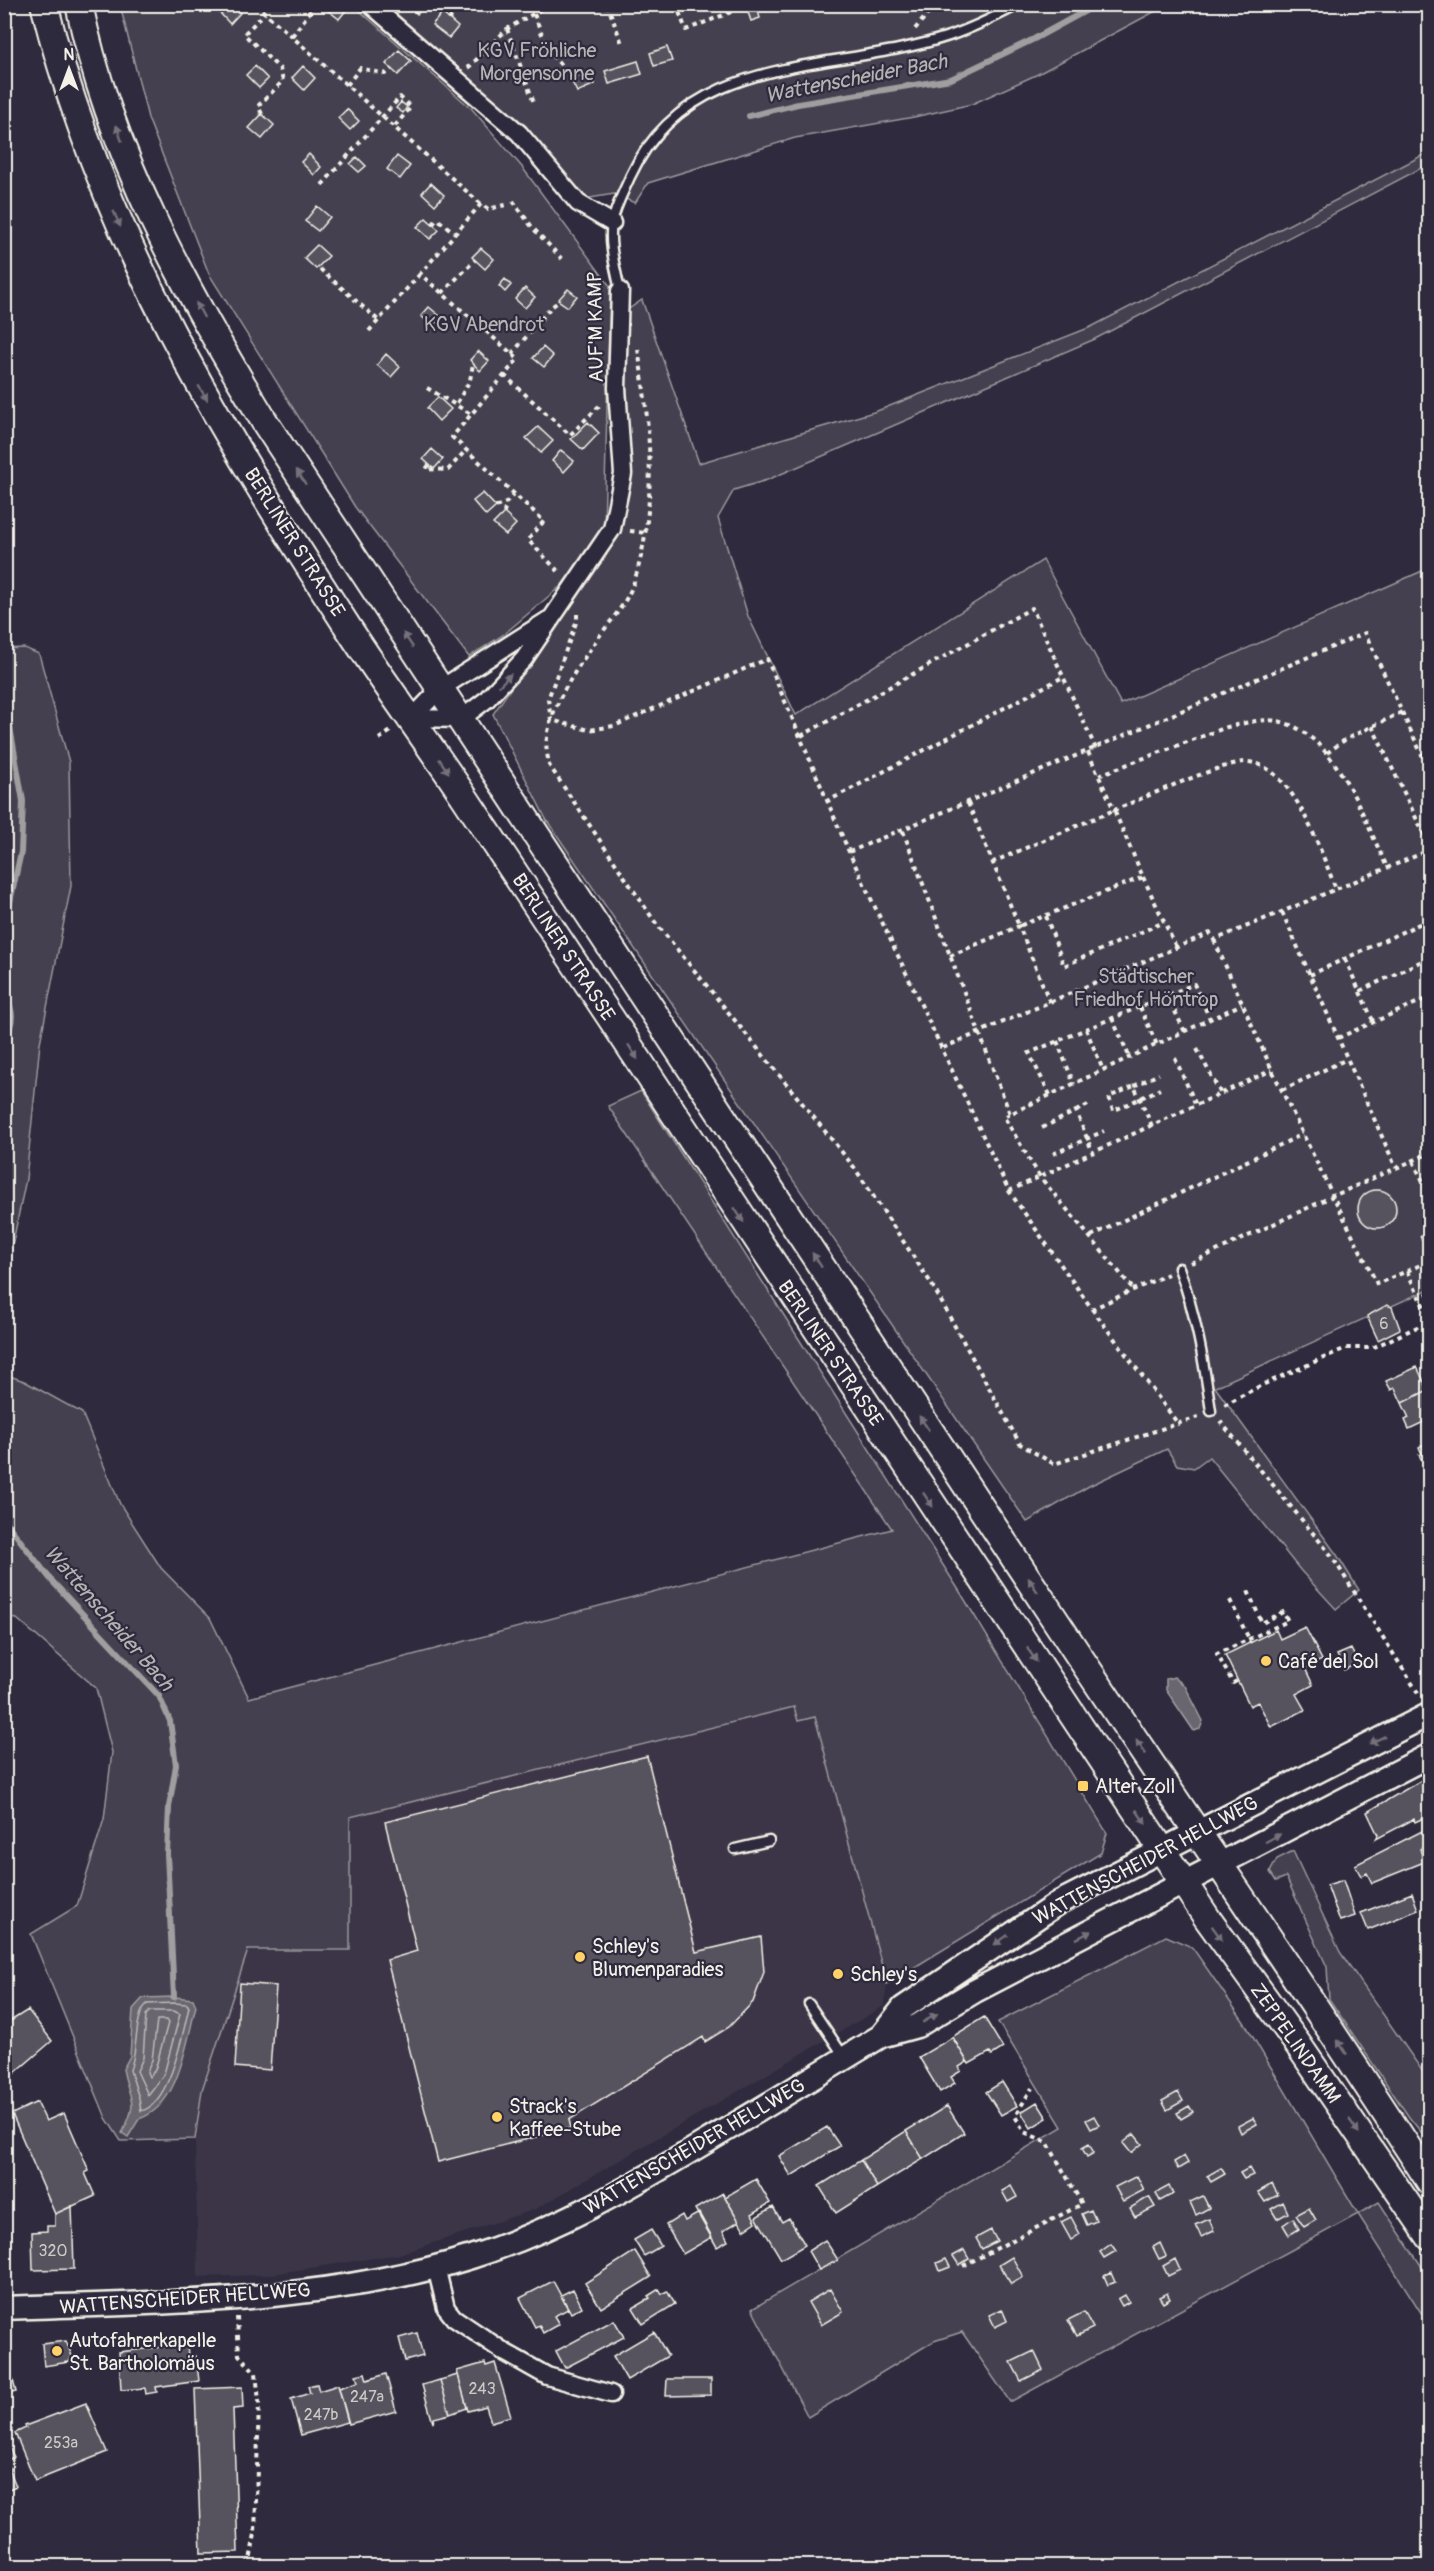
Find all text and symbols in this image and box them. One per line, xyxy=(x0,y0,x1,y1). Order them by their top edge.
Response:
park label: KGV Fröhliche Morgensonne xyxy=(478,38,597,86)
north arrow xyxy=(39,39,99,99)
text: N xyxy=(64,45,75,65)
water label: Wattenscheider Bach xyxy=(763,47,950,109)
one-way arrow xyxy=(113,124,123,142)
one-way arrow xyxy=(112,210,122,228)
street label: AUF'M KAMP xyxy=(582,271,609,383)
one-way arrow xyxy=(195,302,204,319)
park label: KGV Abendrot xyxy=(424,312,545,337)
one-way arrow xyxy=(198,385,209,401)
street label: BERLINER STRASSE xyxy=(239,463,351,621)
one-way arrow xyxy=(295,469,306,485)
one-way arrow xyxy=(403,632,414,648)
one-way arrow xyxy=(497,674,511,688)
one-way arrow xyxy=(438,758,450,774)
street label: BERLINER STRASSE xyxy=(507,869,621,1026)
park label: Städtischer Friedhof Höntrop xyxy=(1074,964,1218,1012)
one-way arrow xyxy=(627,1043,638,1060)
one-way arrow xyxy=(733,1207,744,1223)
one-way arrow xyxy=(811,1252,823,1268)
street label: BERLINER STRASSE xyxy=(772,1275,889,1431)
house number: 6 xyxy=(1379,1314,1389,1334)
one-way arrow xyxy=(919,1414,930,1431)
one-way arrow xyxy=(923,1492,934,1508)
water label: Wattenscheider Bach xyxy=(38,1540,180,1698)
one-way arrow xyxy=(1027,1577,1038,1593)
one-way arrow xyxy=(1026,1647,1038,1663)
place label: Café del Sol xyxy=(1278,1649,1379,1674)
marker: Café del Sol xyxy=(1259,1654,1273,1668)
one-way arrow xyxy=(1368,1734,1386,1744)
one-way arrow xyxy=(1135,1739,1146,1755)
place label: Alter Zoll xyxy=(1095,1774,1175,1799)
marker: Alter Zoll xyxy=(1076,1779,1090,1793)
street label: WATTENSCHEIDER HELLWEG xyxy=(1028,1790,1262,1931)
one-way arrow xyxy=(1135,1809,1146,1826)
one-way arrow xyxy=(1265,1833,1282,1843)
one-way arrow xyxy=(1211,1924,1223,1940)
one-way arrow xyxy=(1075,1930,1092,1940)
place label: Schley's Blumenparadies xyxy=(592,1934,723,1982)
one-way arrow xyxy=(994,1934,1010,1946)
marker: Schley's Blumenparadies xyxy=(573,1950,587,1964)
place label: Schley's xyxy=(850,1962,917,1987)
marker: Schley's xyxy=(831,1967,845,1981)
street label: ZEPPELINDAMM xyxy=(1245,1978,1346,2108)
one-way arrow xyxy=(922,2013,938,2024)
one-way arrow xyxy=(1336,2039,1348,2055)
street label: WATTENSCHEIDER HELLWEG xyxy=(579,2073,809,2220)
place label: Strack's Kaffee-Stube xyxy=(509,2094,621,2142)
marker: Strack's Kaffee-Stube xyxy=(490,2110,504,2124)
one-way arrow xyxy=(1348,2118,1360,2134)
house number: 320 xyxy=(39,2241,67,2261)
street label: WATTENSCHEIDER HELLWEG xyxy=(59,2277,311,2320)
place label: Autofahrerkapelle St. Bartholomäus xyxy=(69,2328,216,2376)
marker: Autofahrerkapelle St. Bartholomäus xyxy=(50,2344,64,2358)
house number: 243 xyxy=(468,2379,496,2399)
house number: 247a xyxy=(350,2387,384,2407)
house number: 247b xyxy=(304,2405,338,2425)
house number: 253a xyxy=(44,2433,78,2453)

